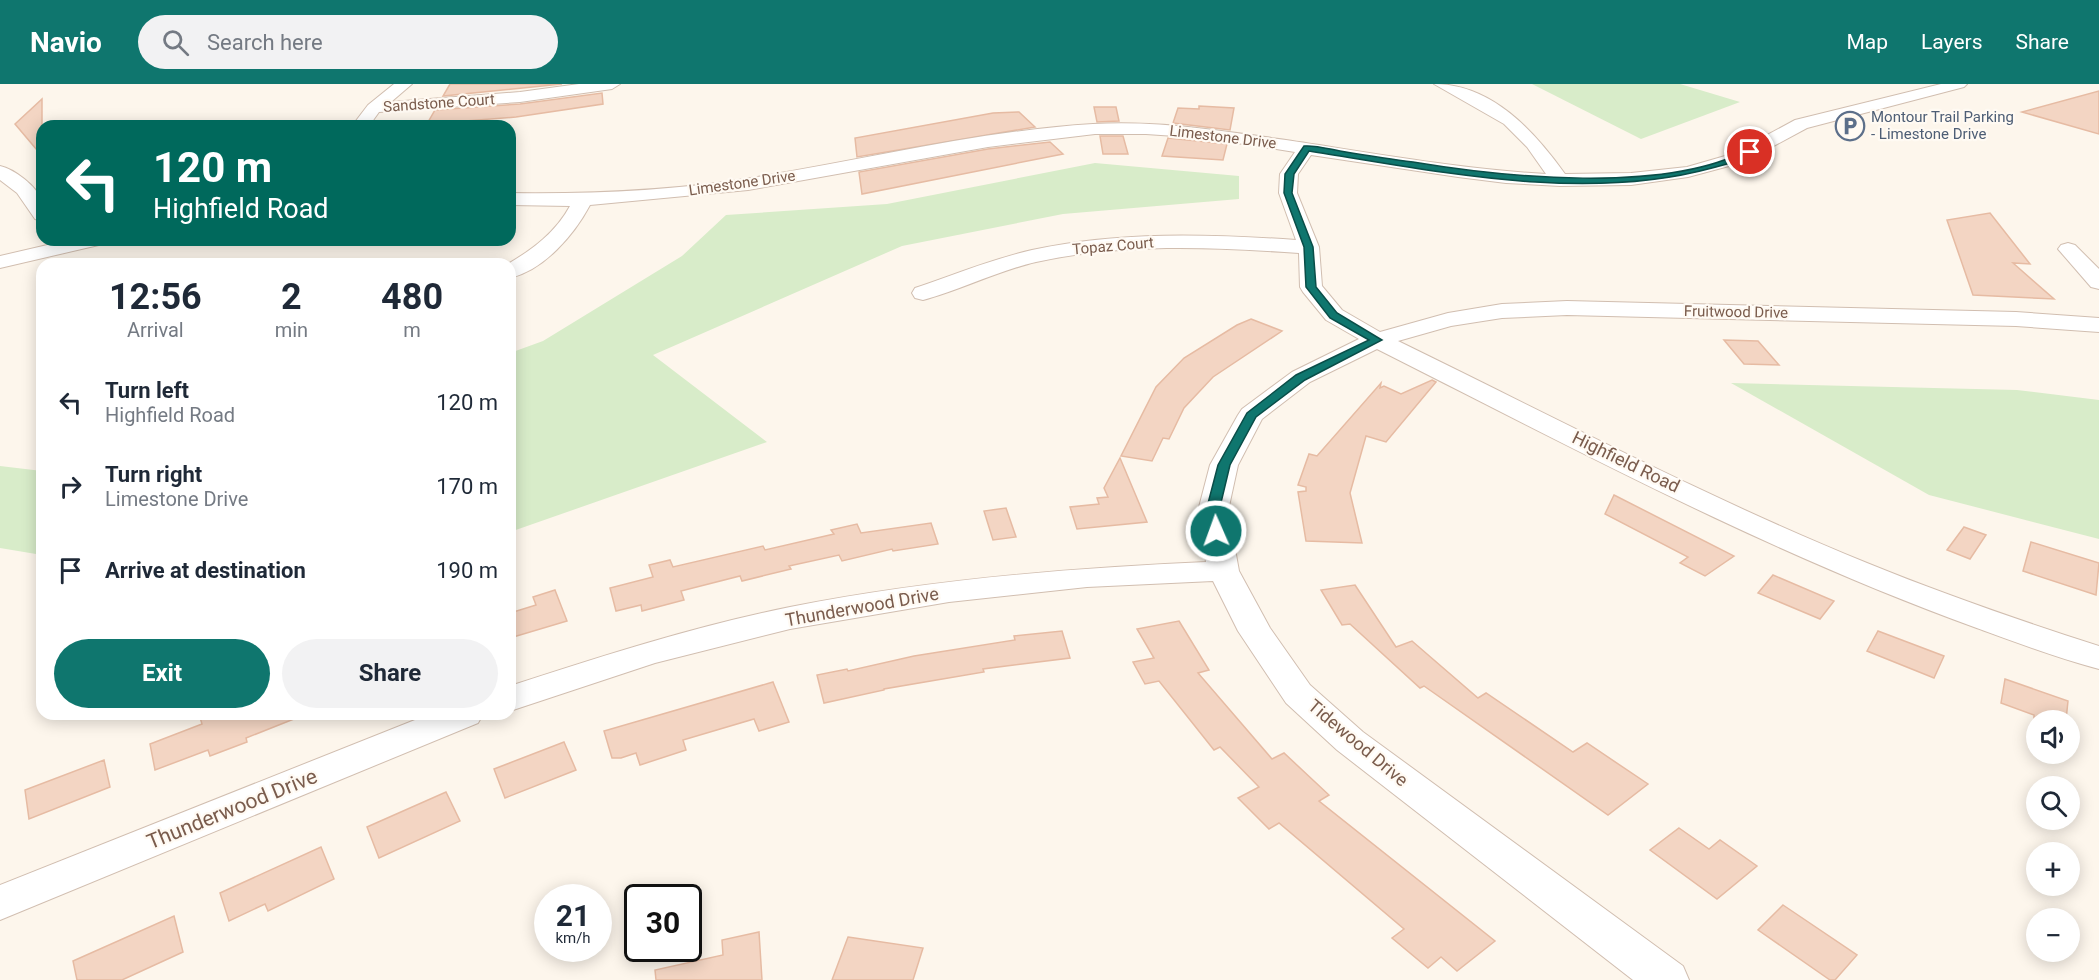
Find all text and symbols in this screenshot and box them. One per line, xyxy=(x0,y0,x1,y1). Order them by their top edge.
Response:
search box xyxy=(138,15,558,69)
text: Navio xyxy=(30,26,102,59)
icon: search xyxy=(159,26,192,59)
text: Search here xyxy=(207,30,323,55)
text: Map xyxy=(1846,30,1888,54)
text: Layers xyxy=(1921,30,1982,54)
text: Share xyxy=(2015,30,2069,54)
street label: Sandstone Court xyxy=(383,90,495,116)
place label: Montour Trail Parking - Limestone Drive xyxy=(1871,108,2014,143)
parking icon: Montour Trail Parking - Limestone Drive xyxy=(1834,110,1866,142)
street label: Limestone Drive xyxy=(1169,122,1278,152)
pin xyxy=(1724,126,1775,177)
icon: arrive xyxy=(1733,135,1766,168)
text: 120 m xyxy=(153,143,272,192)
icon: left xyxy=(54,144,132,222)
street label: Limestone Drive xyxy=(687,167,797,199)
text: Highfield Road xyxy=(153,193,329,225)
street label: Topaz Court xyxy=(1072,233,1154,259)
text: 12:56 xyxy=(109,276,202,318)
text: 2 xyxy=(281,276,302,318)
text: 480 xyxy=(381,276,443,318)
street label: Fruitwood Drive xyxy=(1684,302,1788,322)
text: Arrival xyxy=(127,318,184,342)
text: min xyxy=(275,318,308,342)
text: m xyxy=(403,318,421,342)
text: Turn left xyxy=(105,378,189,403)
icon: left xyxy=(54,386,87,419)
text: 120 m xyxy=(436,390,498,415)
text: Highfield Road xyxy=(105,403,235,427)
street label: Highfield Road xyxy=(1569,426,1683,497)
text: Turn right xyxy=(105,462,202,487)
icon: right xyxy=(54,470,87,503)
text: 170 m xyxy=(436,474,498,499)
text: Limestone Drive xyxy=(105,487,248,511)
position arrow xyxy=(1184,499,1248,563)
icon: arrive xyxy=(54,554,87,587)
text: Arrive at destination xyxy=(105,558,306,583)
text: 190 m xyxy=(436,558,498,583)
street label: Thunderwood Drive xyxy=(783,583,940,630)
button: Exit xyxy=(54,639,270,708)
button: Share xyxy=(282,639,498,708)
street label: Tidewood Drive xyxy=(1304,695,1413,790)
map controls xyxy=(2026,710,2080,962)
button: sound xyxy=(2026,710,2080,764)
street label: Thunderwood Drive xyxy=(143,764,321,854)
button: search xyxy=(2026,776,2080,830)
button: + xyxy=(2026,842,2080,896)
speed limit sign: 30 xyxy=(624,884,702,962)
text: 21 xyxy=(556,898,590,933)
button: − xyxy=(2026,908,2080,962)
text: km/h xyxy=(555,929,591,947)

